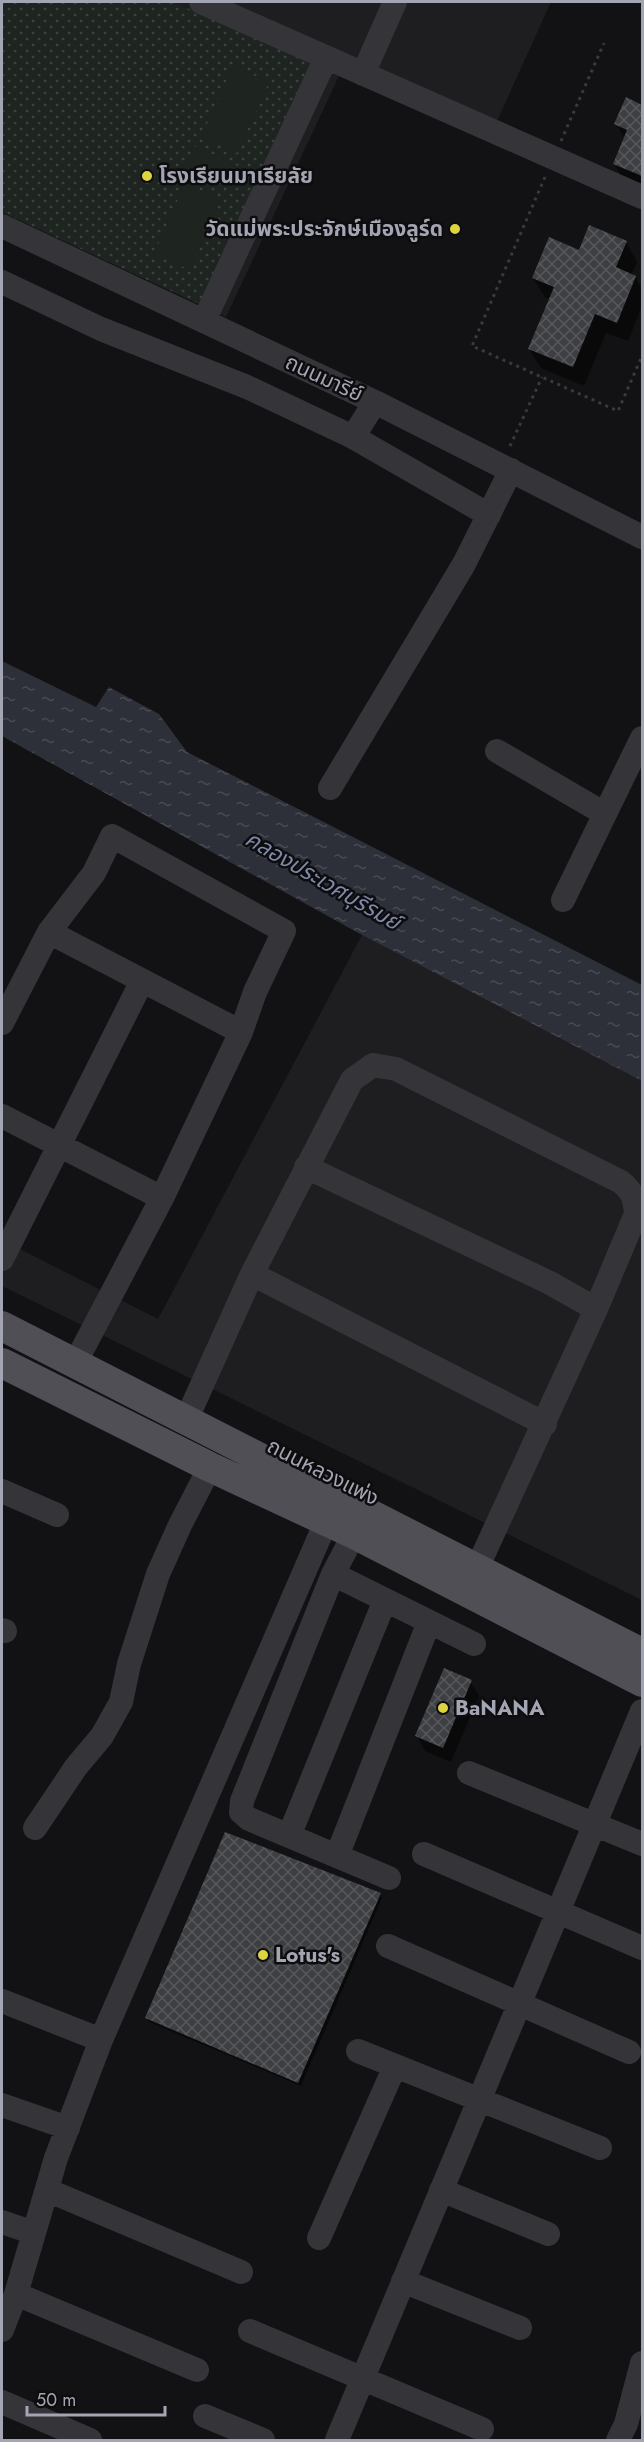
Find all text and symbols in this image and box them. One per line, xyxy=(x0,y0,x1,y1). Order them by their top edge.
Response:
place label: โรงเรียนมาเรียลัย xyxy=(159,161,313,191)
marker: โรงเรียนมาเรียลัย xyxy=(140,169,154,183)
place label: วัดแม่พระประจักษ์เมืองลูร์ด xyxy=(205,214,443,244)
marker: วัดแม่พระประจักษ์เมืองลูร์ด xyxy=(448,222,462,236)
street label: ถนนมารีย์ xyxy=(280,347,368,409)
water label: คลองประเวศบุรีรมย์ xyxy=(240,823,410,940)
street label: ถนนหลวงแพ่ง xyxy=(262,1431,384,1513)
place label: BaNANA xyxy=(455,1693,545,1723)
marker: BaNANA xyxy=(436,1701,450,1715)
place label: Lotus's xyxy=(275,1940,341,1970)
marker: Lotus's xyxy=(256,1948,270,1962)
scale bar xyxy=(27,2379,165,2417)
text: 50 m xyxy=(36,2387,76,2413)

